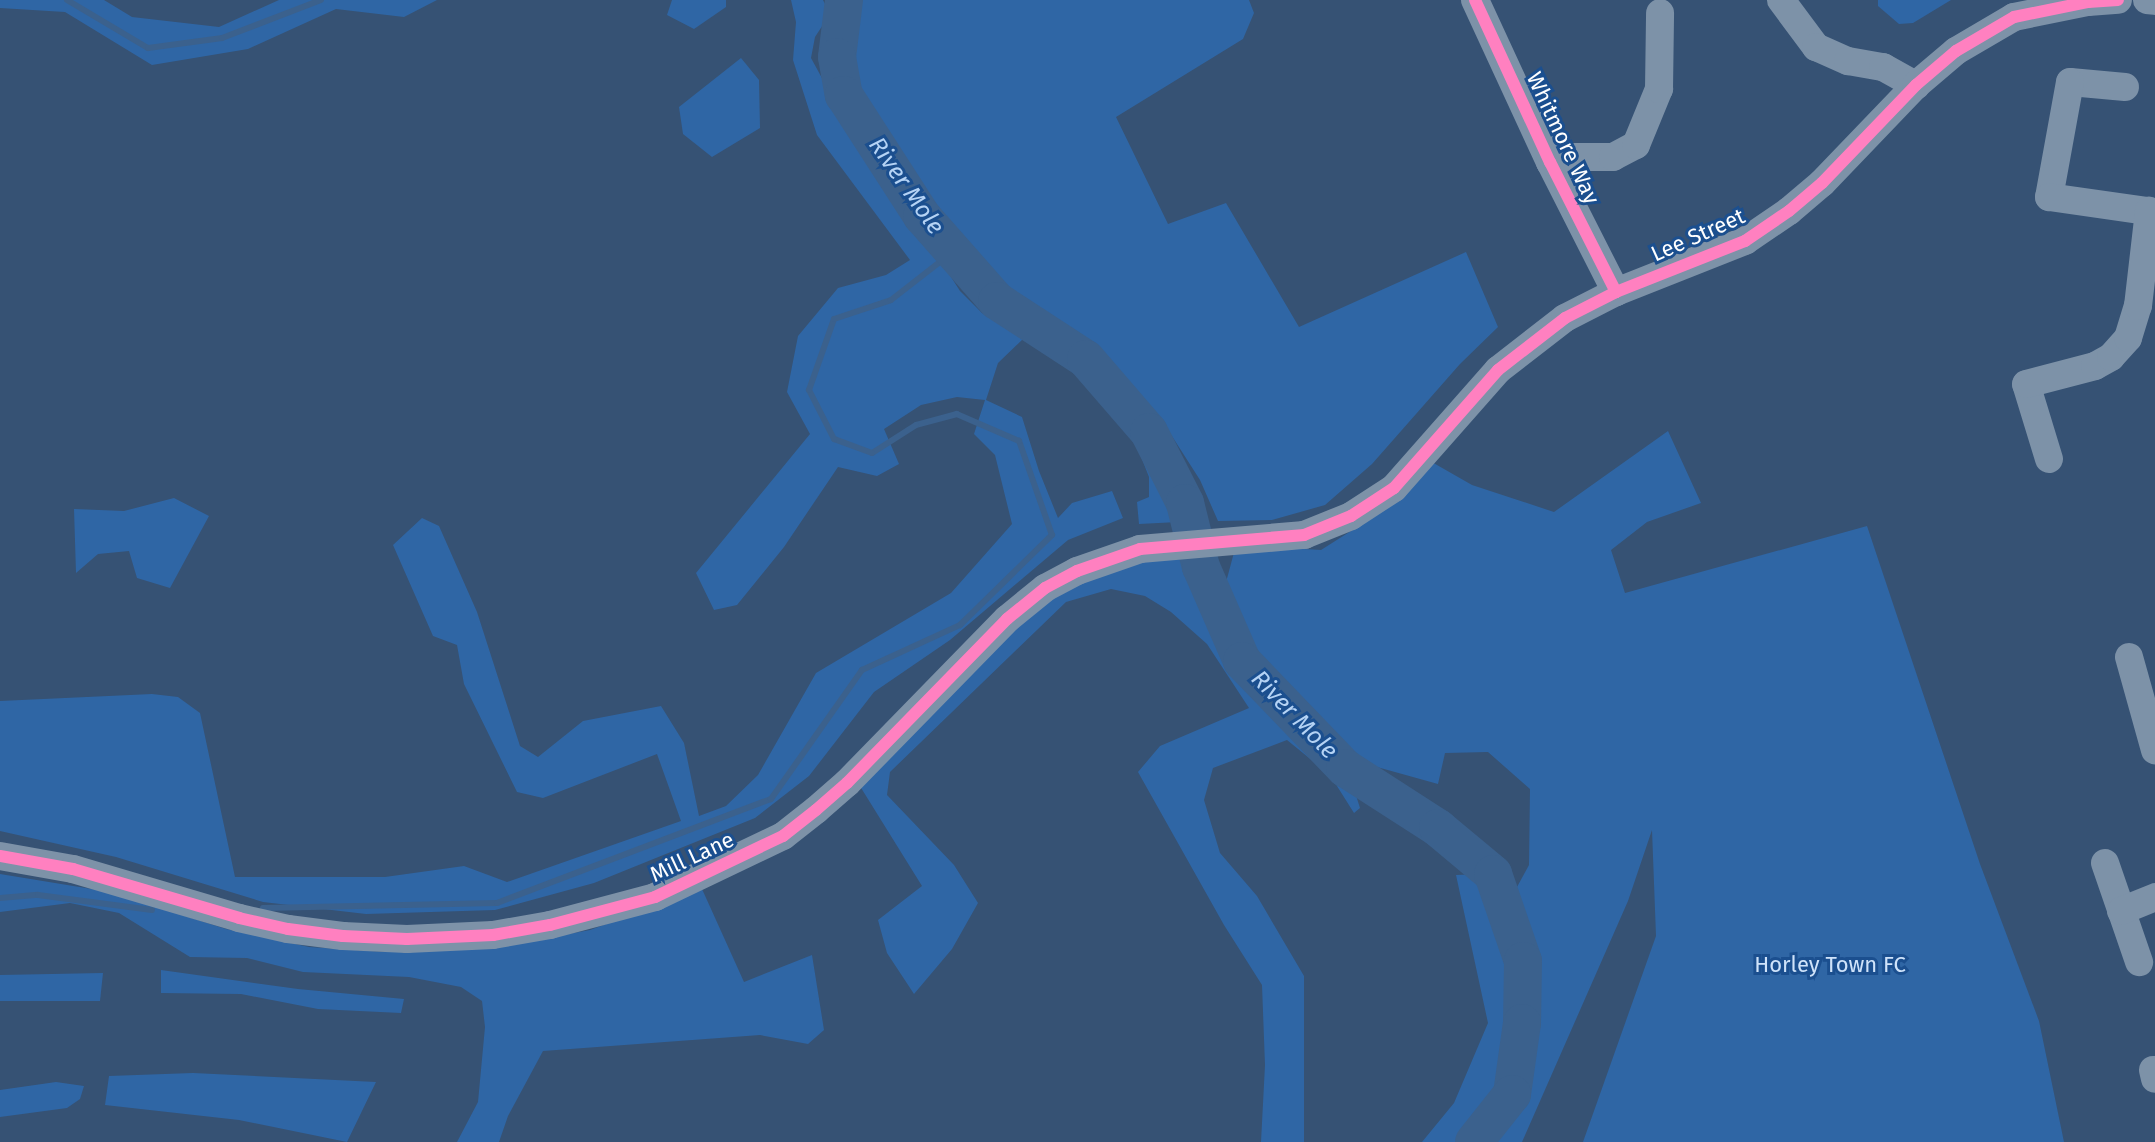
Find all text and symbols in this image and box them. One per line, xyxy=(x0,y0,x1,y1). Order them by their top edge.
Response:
street label: Whitmore Way xyxy=(1521,68,1605,208)
water label: River Mole xyxy=(862,132,950,240)
street label: Lee Street xyxy=(1647,203,1749,267)
water label: River Mole xyxy=(1245,665,1343,765)
street label: Mill Lane xyxy=(646,826,738,888)
park label: Horley Town FC xyxy=(1754,952,1906,978)

